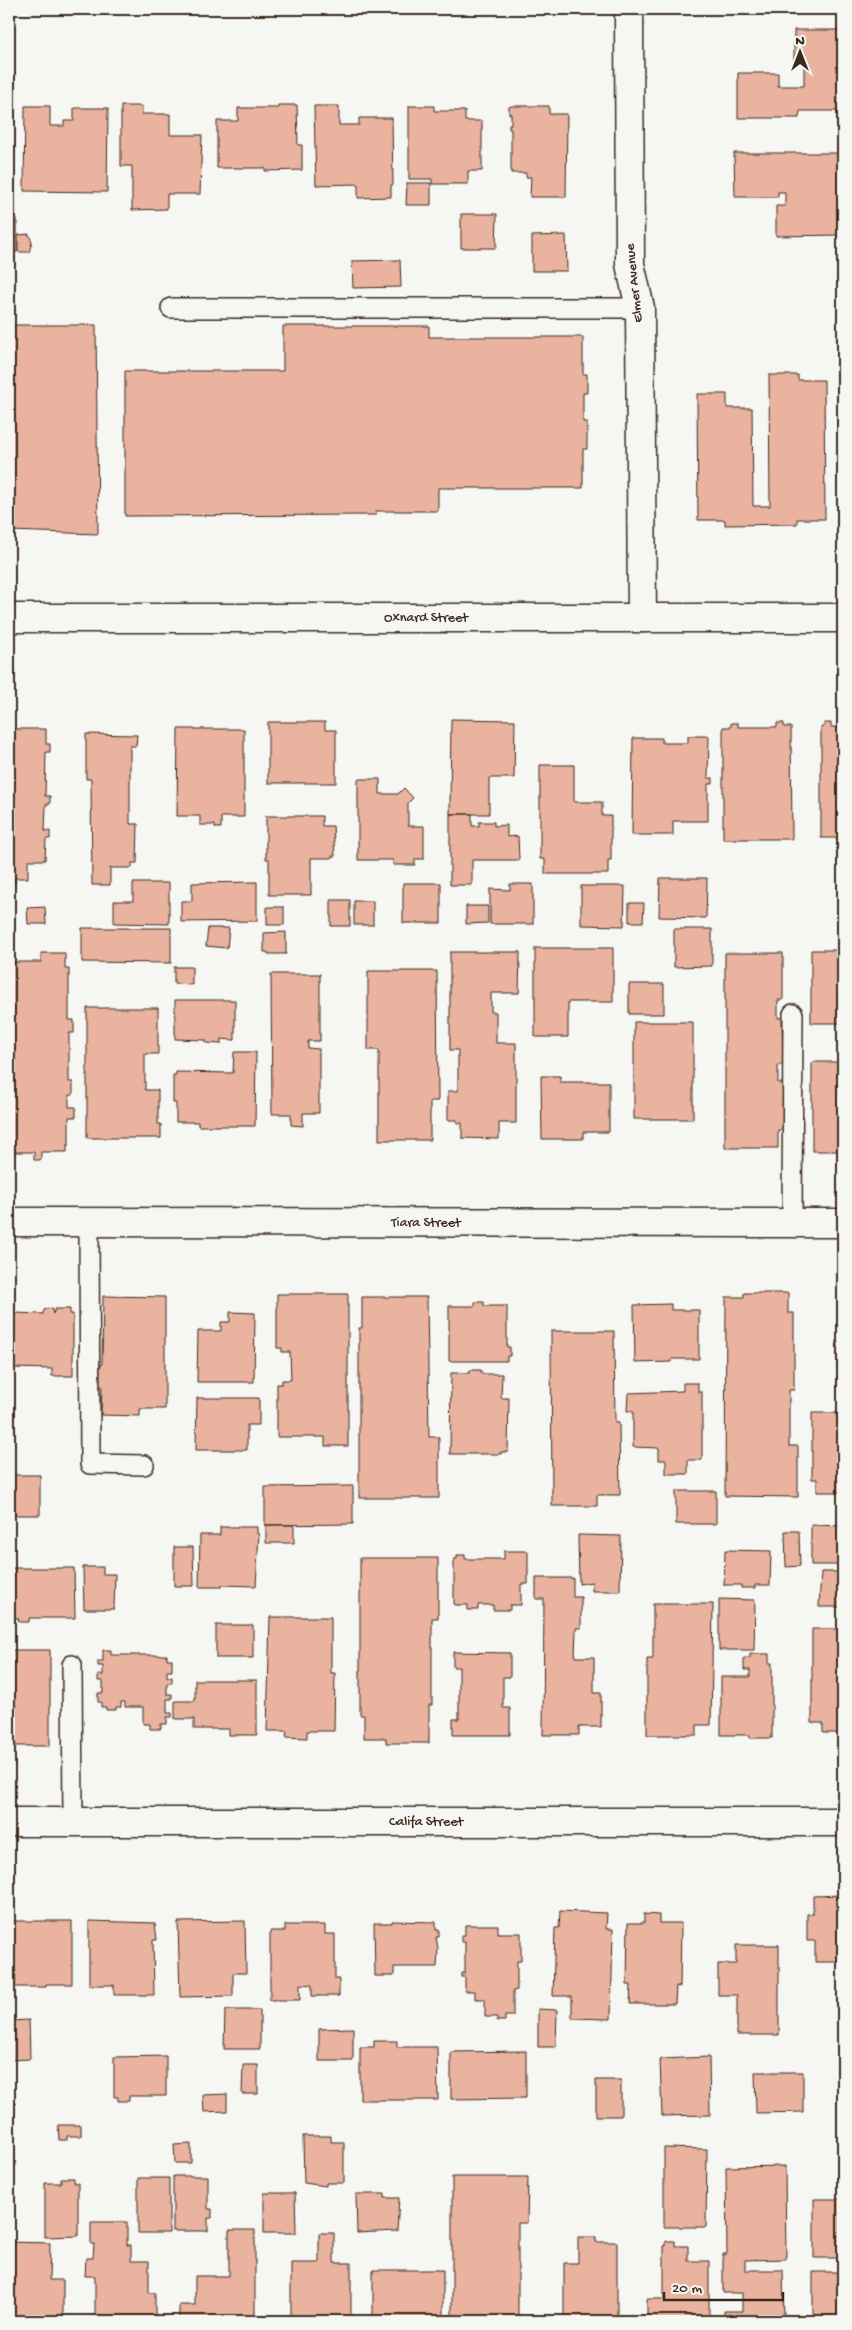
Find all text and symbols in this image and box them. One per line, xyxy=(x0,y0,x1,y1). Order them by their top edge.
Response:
north arrow xyxy=(774,28,824,78)
text: N xyxy=(795,33,805,50)
street label: Elmer Avenue xyxy=(622,242,648,323)
street label: Oxnard Street xyxy=(384,610,469,627)
street label: Tiara Street xyxy=(390,1215,462,1232)
street label: Califa Street xyxy=(389,1814,464,1831)
scale bar xyxy=(664,2270,783,2302)
text: 20 m xyxy=(672,2280,702,2298)

